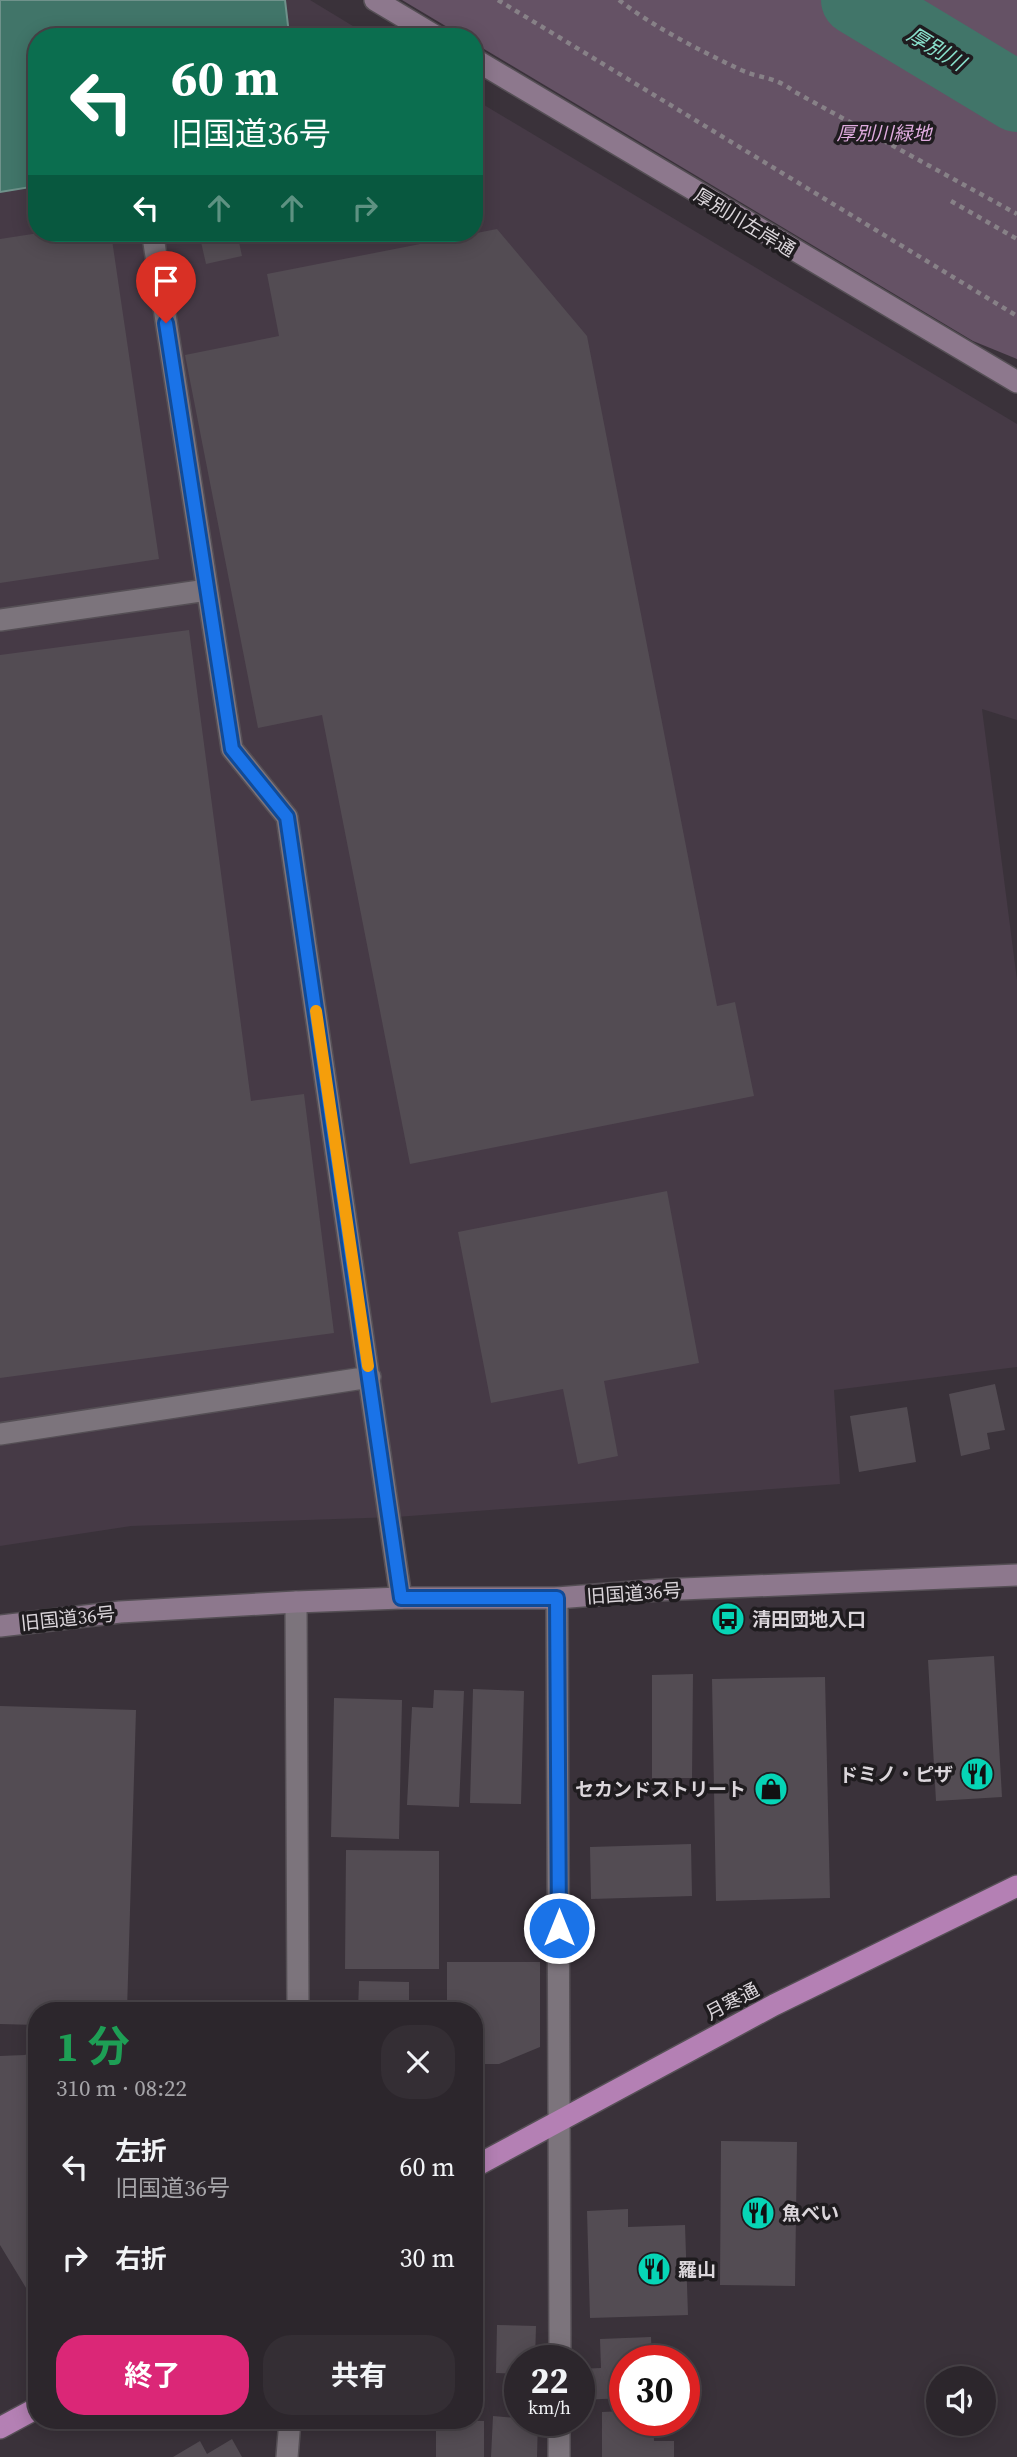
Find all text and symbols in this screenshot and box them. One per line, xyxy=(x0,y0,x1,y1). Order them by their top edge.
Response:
water label: 厚別川 xyxy=(902,20,972,78)
text: 60 m xyxy=(171,44,279,111)
icon: left xyxy=(56,56,147,147)
text: 旧国道36号 xyxy=(171,112,331,156)
park label: 厚別川緑地 xyxy=(836,120,933,146)
street label: 厚別川左岸通 xyxy=(689,181,801,263)
icon: left xyxy=(127,189,165,227)
icon: ahead xyxy=(200,189,238,227)
icon: ahead xyxy=(273,189,311,227)
icon: right xyxy=(346,189,384,227)
pin xyxy=(136,251,196,323)
icon: arrive xyxy=(147,262,185,300)
street label: 旧国道36号 xyxy=(586,1577,682,1609)
street label: 旧国道36号 xyxy=(19,1600,117,1636)
bus stop icon: 清田団地入口 xyxy=(709,1600,747,1638)
place label: 清田団地入口 xyxy=(752,1606,866,1632)
restaurant icon: ドミノ・ピザ xyxy=(958,1755,996,1793)
place label: ドミノ・ピザ xyxy=(839,1761,953,1787)
shop icon: セカンドストリート xyxy=(752,1770,790,1808)
place label: セカンドストリート xyxy=(575,1776,746,1802)
position arrow xyxy=(522,1891,596,1965)
street label: 月寒通 xyxy=(701,1976,763,2026)
text: 1 分 xyxy=(56,2017,130,2075)
button: close xyxy=(381,2025,455,2099)
text: 310 m · 08:22 xyxy=(56,2072,187,2104)
text: 左折 xyxy=(115,2133,167,2169)
icon: left xyxy=(56,2148,94,2186)
text: 60 m xyxy=(400,2149,455,2185)
text: 旧国道36号 xyxy=(115,2172,230,2204)
restaurant icon: 魚べい xyxy=(739,2194,777,2232)
place label: 魚べい xyxy=(782,2200,839,2226)
icon: right xyxy=(56,2239,94,2277)
text: 30 m xyxy=(400,2240,455,2276)
text: 右折 xyxy=(115,2241,167,2277)
restaurant icon: 羅山 xyxy=(635,2250,673,2288)
place label: 羅山 xyxy=(678,2256,716,2282)
button: 終了 xyxy=(56,2335,249,2415)
button: 共有 xyxy=(263,2335,455,2415)
speed limit sign: 30 xyxy=(609,2345,700,2436)
text: 22 xyxy=(531,2357,568,2405)
map controls xyxy=(926,2366,996,2436)
button: sound xyxy=(926,2366,996,2436)
text: km/h xyxy=(528,2395,571,2420)

